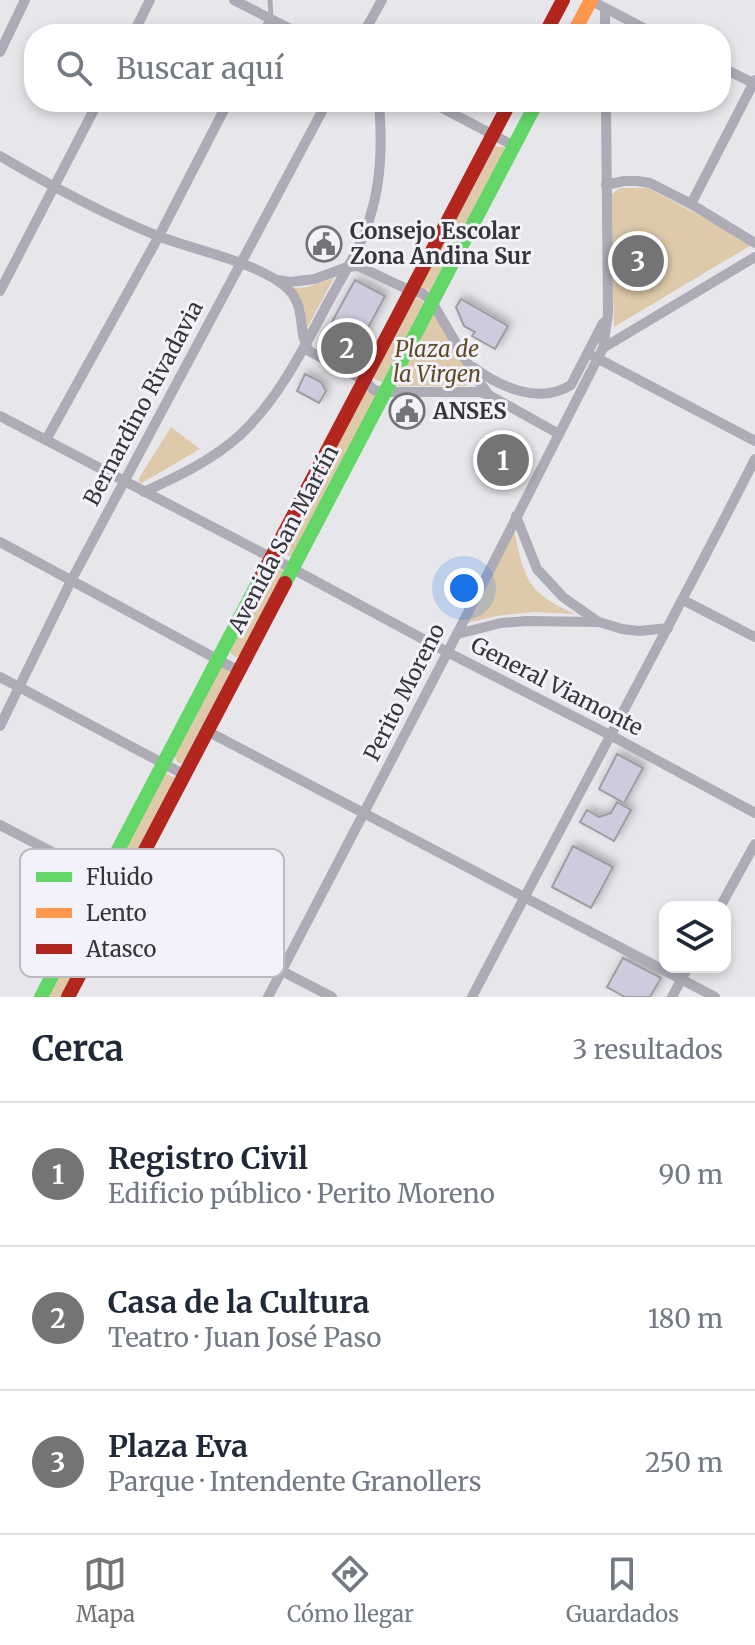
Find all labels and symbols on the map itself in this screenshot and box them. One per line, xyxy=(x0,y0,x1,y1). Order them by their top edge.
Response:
place label: Consejo Escolar Zona Andina Sur xyxy=(350,217,531,270)
public building icon: Consejo Escolar Zona Andina Sur xyxy=(305,225,343,263)
pin: 3 xyxy=(612,231,664,291)
street label: Bernardino Rivadavia xyxy=(77,296,209,510)
pin: 2 xyxy=(321,318,373,378)
park label: Plaza de la Virgen xyxy=(393,335,481,388)
public building icon: ANSES xyxy=(388,392,426,430)
place label: ANSES xyxy=(432,397,507,425)
pin: 1 xyxy=(477,430,529,490)
street label: Avenida San Martín xyxy=(221,440,345,639)
your location xyxy=(444,568,484,608)
street label: Perito Moreno xyxy=(357,618,451,766)
street label: General Viamonte xyxy=(466,630,648,742)
legend xyxy=(20,849,284,977)
text: Fluido xyxy=(86,863,153,891)
text: Lento xyxy=(86,899,147,927)
text: Atasco xyxy=(85,935,156,963)

